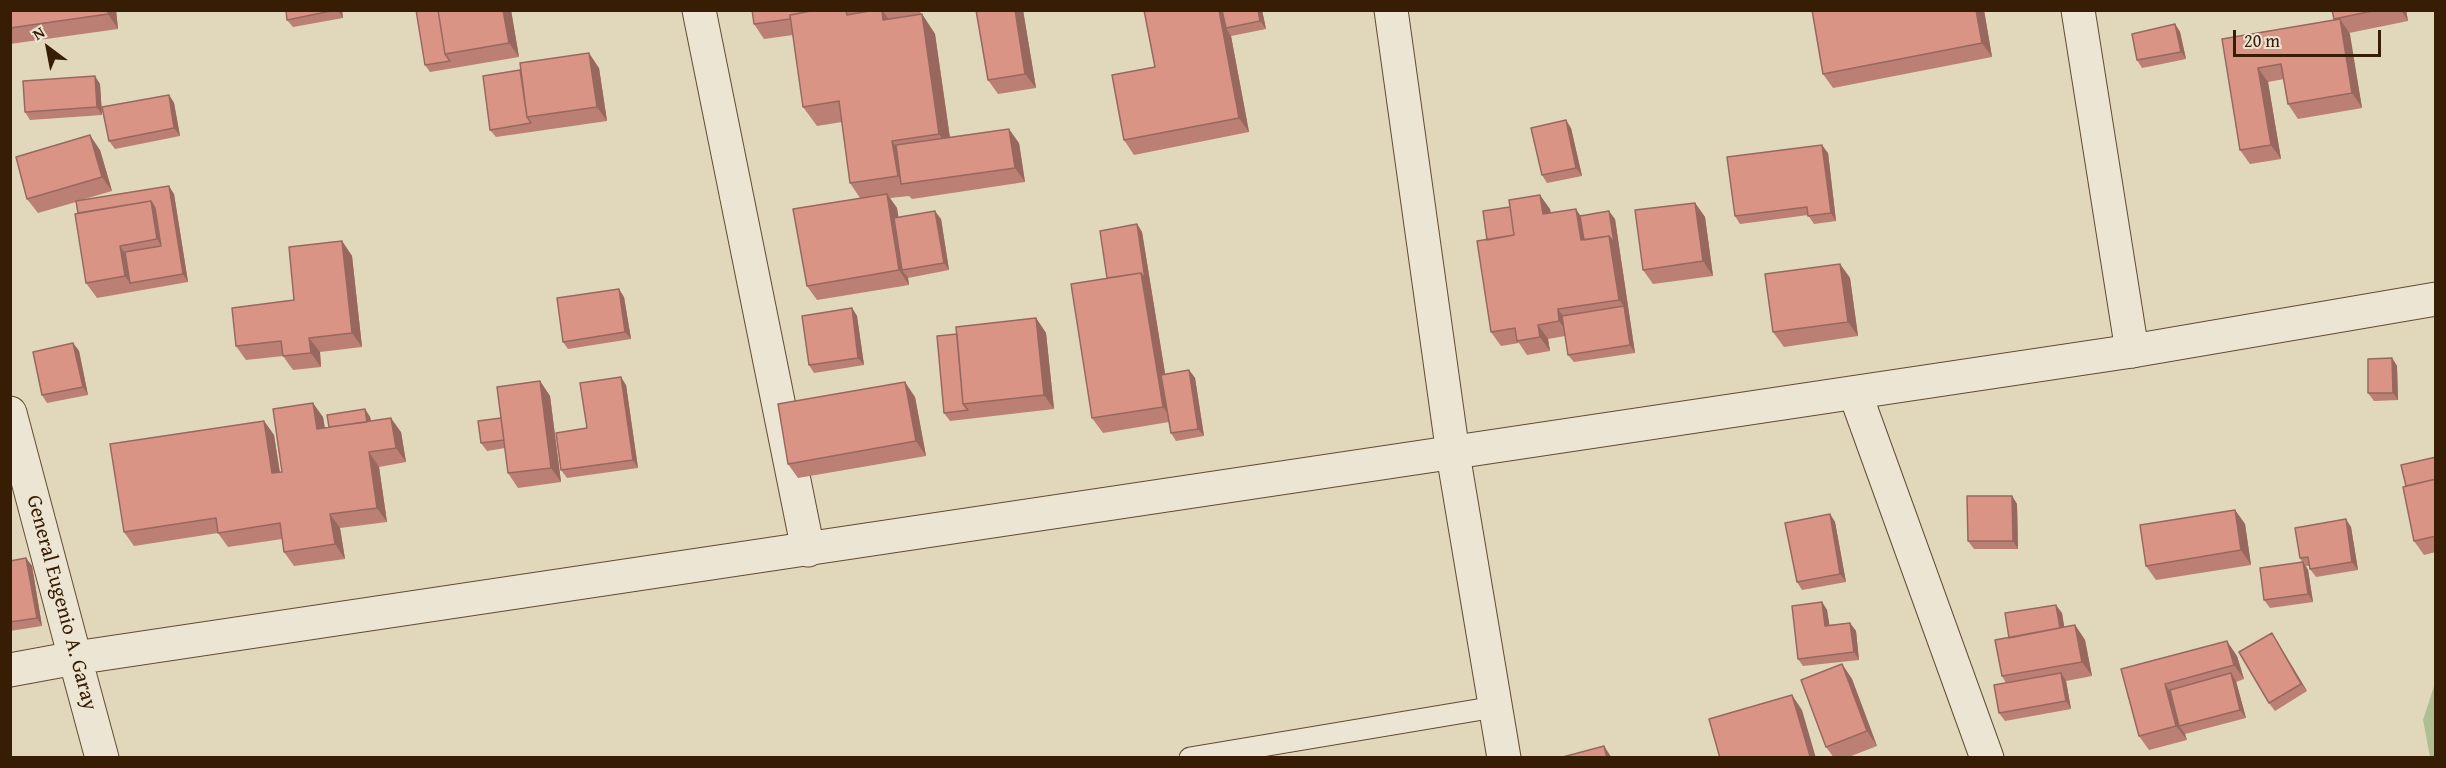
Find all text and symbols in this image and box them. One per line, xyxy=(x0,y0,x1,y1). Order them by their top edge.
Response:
north arrow xyxy=(18,18,78,78)
scale bar xyxy=(2236,18,2384,56)
text: N xyxy=(28,20,49,46)
text: 20 m xyxy=(2244,27,2280,54)
street label: General Eugenio A. Garay xyxy=(20,493,102,713)

